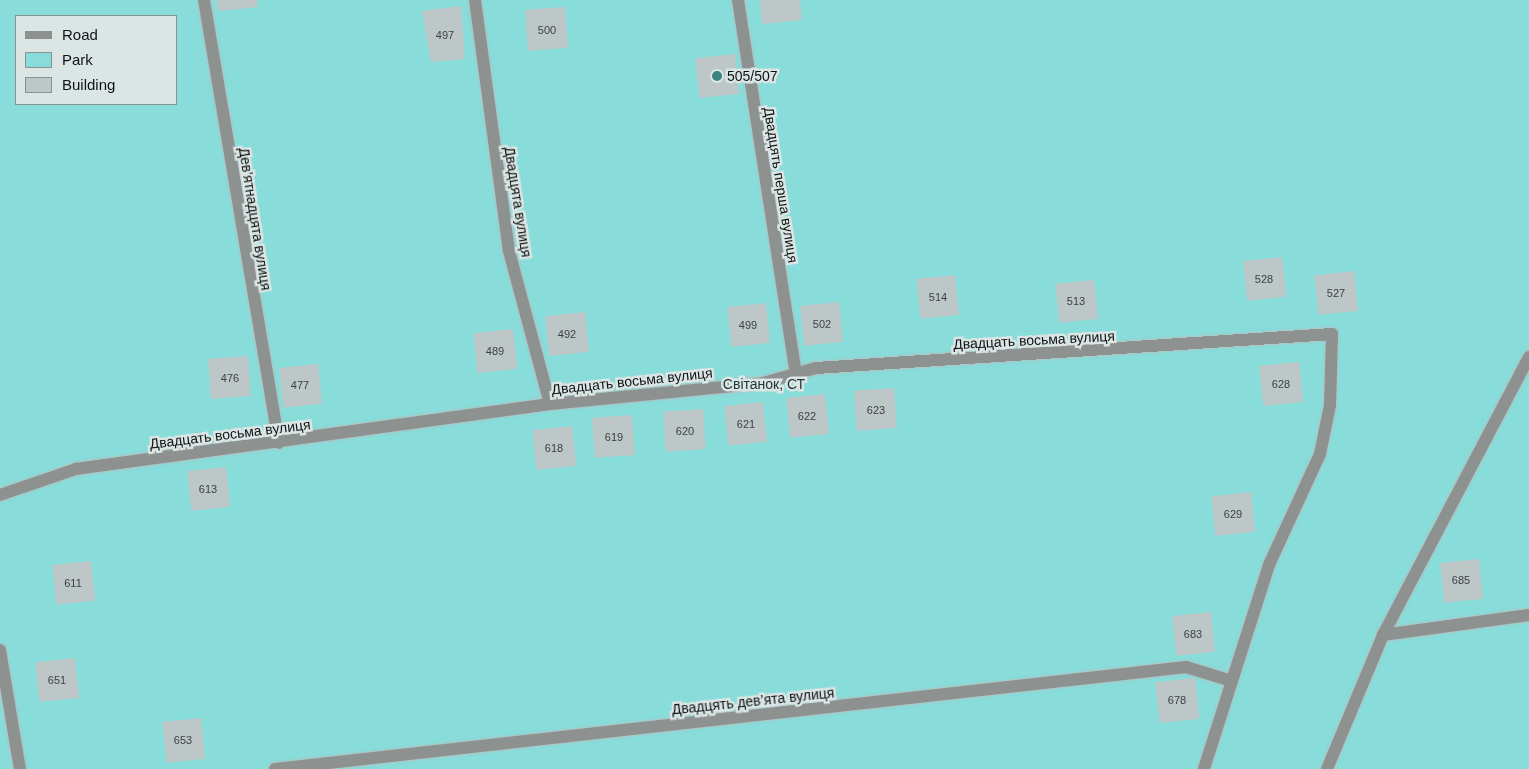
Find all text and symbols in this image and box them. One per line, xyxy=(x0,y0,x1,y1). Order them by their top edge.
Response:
legend xyxy=(15,15,178,105)
house number: 500 xyxy=(538,23,556,37)
text: Road xyxy=(62,26,98,43)
house number: 497 xyxy=(436,28,454,42)
text: Park xyxy=(62,51,93,68)
place label: 505/507 xyxy=(727,68,778,84)
marker: 505/507 xyxy=(711,70,723,82)
text: Building xyxy=(62,76,115,93)
street label: Двадцять перша вулиця xyxy=(760,106,802,264)
street label: Дев’ятнадцята вулиця xyxy=(235,146,275,292)
street label: Двадцята вулиця xyxy=(501,146,535,258)
house number: 528 xyxy=(1255,272,1273,286)
house number: 527 xyxy=(1327,286,1345,300)
house number: 514 xyxy=(929,290,947,304)
house number: 513 xyxy=(1067,294,1085,308)
house number: 502 xyxy=(813,317,831,331)
house number: 499 xyxy=(739,318,757,332)
house number: 492 xyxy=(558,327,576,341)
street label: Двадцать восьма вулиця xyxy=(953,327,1115,353)
house number: 489 xyxy=(486,344,504,358)
street label: Двадцать восьма вулиця xyxy=(551,364,713,398)
house number: 476 xyxy=(221,371,239,385)
park label: Світанок, СТ xyxy=(723,376,805,392)
house number: 628 xyxy=(1272,377,1290,391)
house number: 477 xyxy=(291,378,309,392)
house number: 623 xyxy=(867,403,885,417)
house number: 622 xyxy=(798,409,816,423)
street label: Двадцать восьма вулиця xyxy=(149,416,311,452)
house number: 621 xyxy=(737,417,755,431)
house number: 620 xyxy=(676,424,694,438)
house number: 619 xyxy=(605,430,623,444)
house number: 618 xyxy=(545,441,563,455)
house number: 613 xyxy=(199,482,217,496)
house number: 629 xyxy=(1224,507,1242,521)
house number: 685 xyxy=(1452,573,1470,587)
house number: 611 xyxy=(64,576,82,590)
house number: 683 xyxy=(1184,627,1202,641)
house number: 651 xyxy=(48,673,66,687)
street label: Двадцять дев’ята вулиця xyxy=(671,684,835,718)
house number: 678 xyxy=(1168,693,1186,707)
house number: 653 xyxy=(174,733,192,747)

